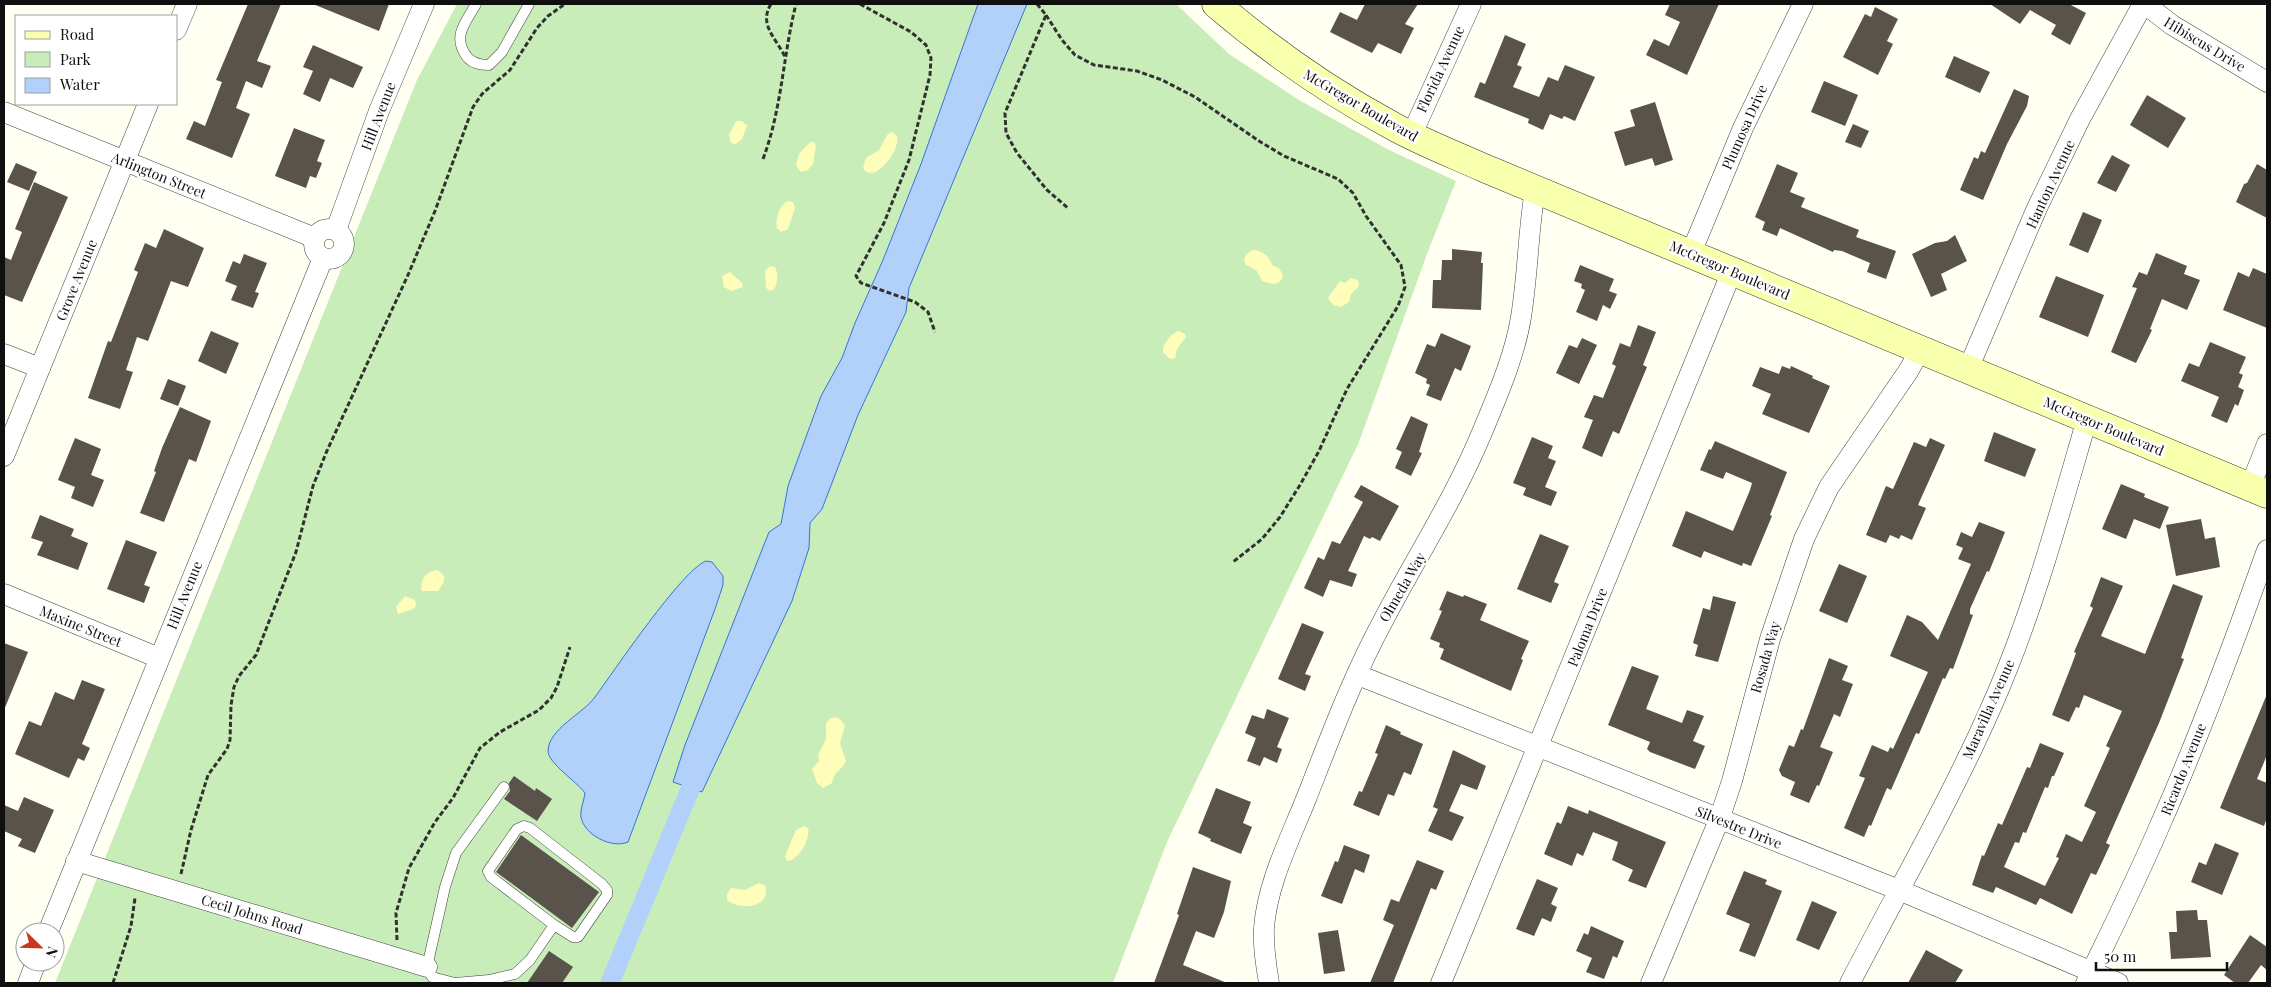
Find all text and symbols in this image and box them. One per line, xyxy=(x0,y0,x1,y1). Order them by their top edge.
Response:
street label: Hibiscus Drive xyxy=(2161,12,2249,76)
legend xyxy=(15,15,178,105)
street label: Florida Avenue xyxy=(1412,22,1468,116)
text: Road xyxy=(60,24,94,44)
text: Park xyxy=(60,49,92,69)
street label: McGregor Boulevard xyxy=(1300,64,1422,146)
text: Water xyxy=(59,74,100,94)
street label: Hill Avenue xyxy=(356,79,400,153)
street label: Plumosa Drive xyxy=(1717,82,1771,172)
street label: Hanton Avenue xyxy=(2021,136,2079,232)
street label: Arlington Street xyxy=(108,147,210,203)
street label: Grove Avenue xyxy=(51,236,101,324)
street label: McGregor Boulevard xyxy=(1667,236,1793,304)
street label: McGregor Boulevard xyxy=(2041,392,2167,460)
street label: Olmeda Way xyxy=(1374,549,1430,625)
street label: Hill Avenue xyxy=(162,558,206,632)
street label: Paloma Drive xyxy=(1563,585,1611,669)
street label: Maxine Street xyxy=(37,601,126,651)
street label: Rosada Way xyxy=(1746,619,1784,695)
street label: Maravilla Avenue xyxy=(1958,656,2018,762)
street label: Ricardo Avenue xyxy=(2156,720,2210,818)
street label: Silvestre Drive xyxy=(1693,801,1785,853)
street label: Cecil Johns Road xyxy=(199,890,305,938)
north arrow xyxy=(15,922,65,972)
scale bar xyxy=(2096,940,2227,972)
text: N xyxy=(42,944,63,961)
text: 50 m xyxy=(2104,946,2137,966)

